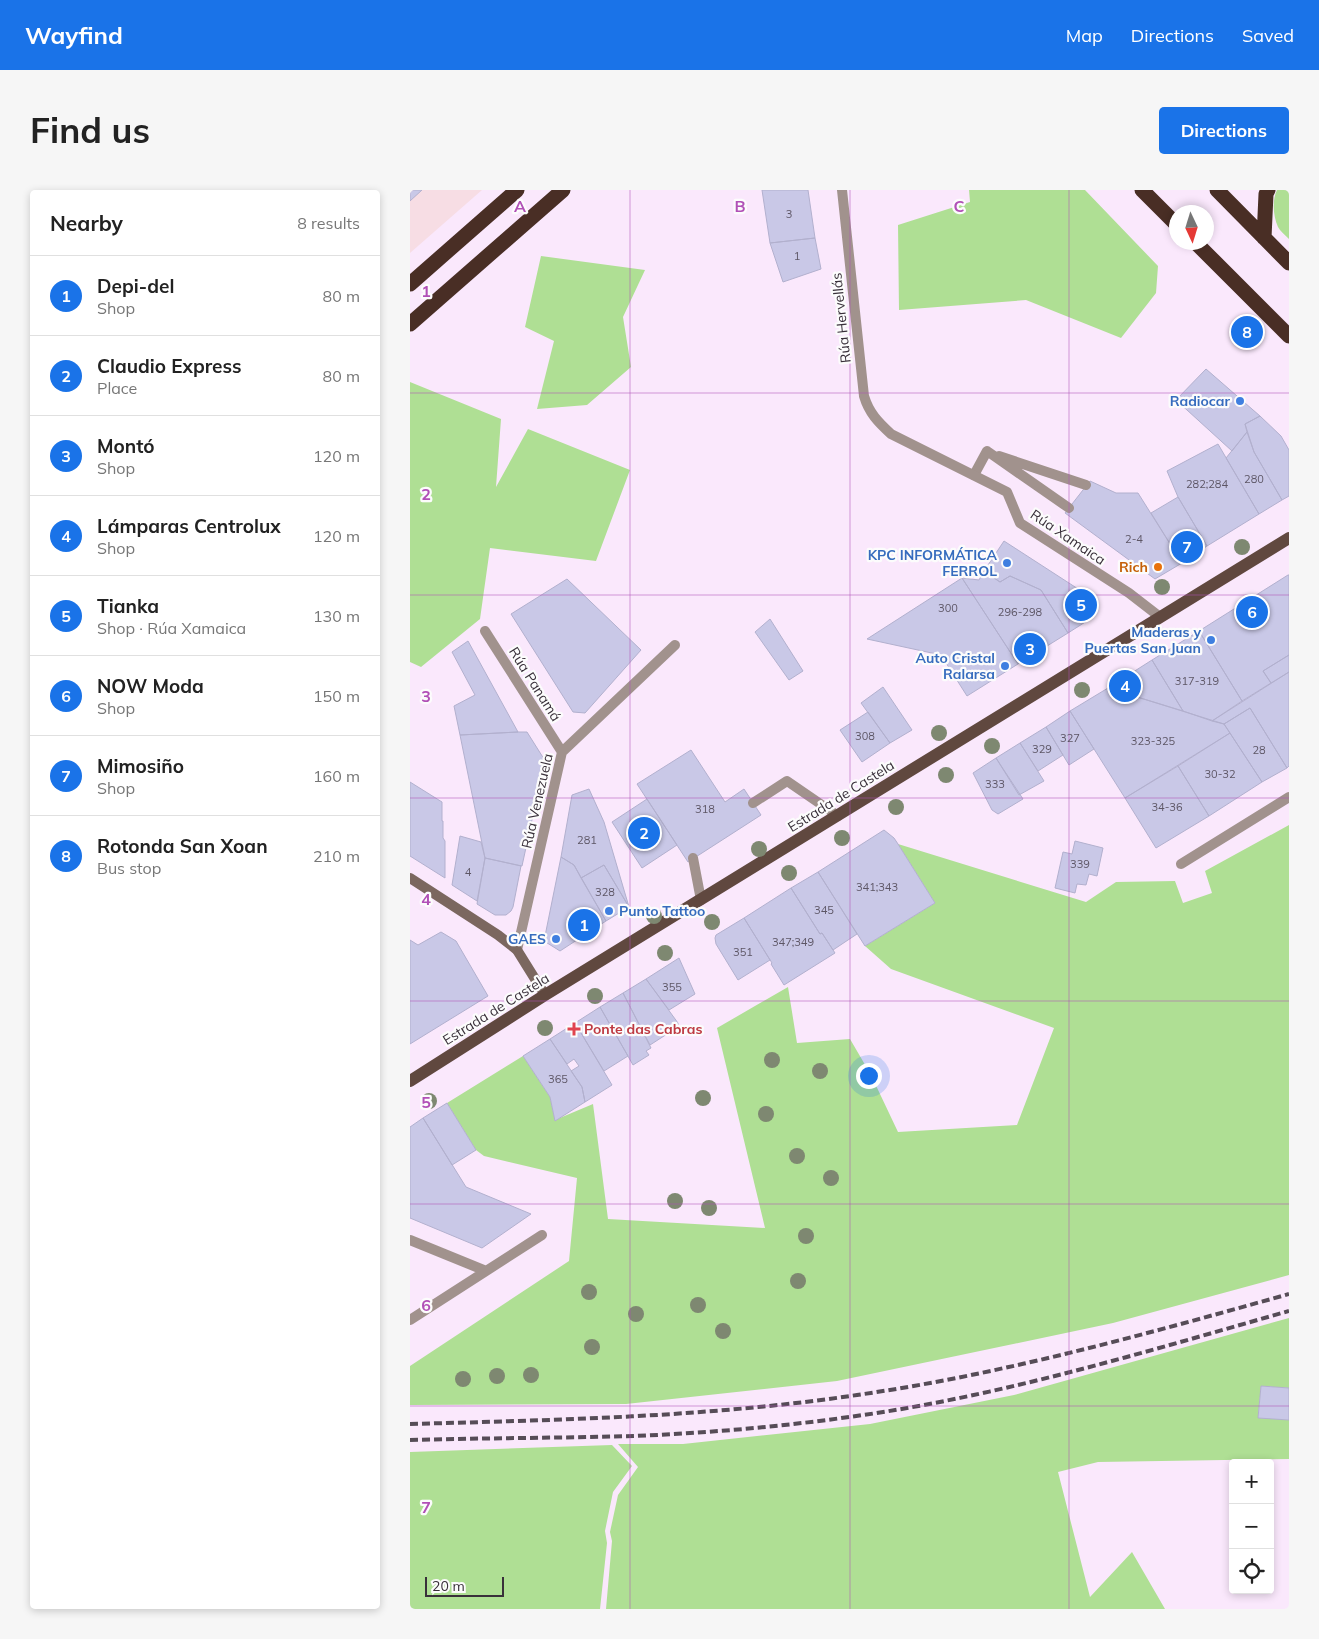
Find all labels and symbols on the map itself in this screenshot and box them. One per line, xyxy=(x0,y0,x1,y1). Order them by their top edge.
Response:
text: A xyxy=(514,196,526,216)
text: B xyxy=(734,196,746,216)
text: C xyxy=(954,196,965,216)
north arrow xyxy=(1169,205,1214,250)
house number: 3 xyxy=(786,207,792,221)
house number: 1 xyxy=(794,249,800,263)
street label: Rúa Hervellás xyxy=(827,272,855,364)
text: 1 xyxy=(421,281,431,301)
pin: 8 xyxy=(1231,313,1263,351)
place label: Radiocar xyxy=(1170,392,1230,410)
marker: Radiocar xyxy=(1234,395,1246,407)
house number: 280 xyxy=(1244,472,1264,486)
house number: 282;284 xyxy=(1186,477,1228,491)
text: 2 xyxy=(421,484,431,504)
street label: Rúa Xamaica xyxy=(1027,505,1109,569)
pin: 7 xyxy=(1171,528,1203,566)
house number: 2-4 xyxy=(1125,532,1143,546)
place label: KPC INFORMÁTICA FERROL xyxy=(868,546,997,580)
marker: KPC INFORMÁTICA FERROL xyxy=(1001,557,1013,569)
place label: Rich xyxy=(1119,558,1148,576)
marker: Rich xyxy=(1152,561,1164,573)
pin: 5 xyxy=(1065,586,1097,624)
pin: 6 xyxy=(1236,593,1268,631)
house number: 300 xyxy=(938,601,958,615)
house number: 296-298 xyxy=(998,605,1043,619)
place label: Maderas y Puertas San Juan xyxy=(1085,623,1201,657)
pin: 3 xyxy=(1014,630,1046,668)
marker: Maderas y Puertas San Juan xyxy=(1205,634,1217,646)
street label: Rúa Panamá xyxy=(505,643,565,725)
place label: Auto Cristal Ralarsa xyxy=(915,649,995,683)
marker: Auto Cristal Ralarsa xyxy=(999,660,1011,672)
pin: 4 xyxy=(1109,667,1141,705)
house number: 317-319 xyxy=(1175,674,1219,688)
text: 3 xyxy=(421,686,431,706)
house number: 308 xyxy=(855,729,875,743)
house number: 327 xyxy=(1060,731,1080,745)
house number: 323-325 xyxy=(1131,734,1176,748)
house number: 329 xyxy=(1032,742,1052,756)
house number: 28 xyxy=(1252,743,1266,757)
street label: Rúa Venezuela xyxy=(517,752,557,850)
street label: Estrada de Castela xyxy=(784,756,898,836)
house number: 30-32 xyxy=(1204,767,1236,781)
house number: 333 xyxy=(985,777,1005,791)
house number: 34-36 xyxy=(1151,800,1183,814)
house number: 318 xyxy=(695,802,715,816)
pin: 2 xyxy=(628,814,660,852)
house number: 281 xyxy=(577,833,597,847)
house number: 339 xyxy=(1070,857,1090,871)
house number: 4 xyxy=(465,865,472,879)
house number: 341;343 xyxy=(856,880,898,894)
house number: 328 xyxy=(595,885,615,899)
text: 4 xyxy=(421,889,431,909)
place label: Punto Tattoo xyxy=(619,902,705,920)
house number: 345 xyxy=(814,903,834,917)
marker: Punto Tattoo xyxy=(603,905,615,917)
pin: 1 xyxy=(568,906,600,944)
place label: GAES xyxy=(508,930,546,948)
marker: GAES xyxy=(550,933,562,945)
house number: 347;349 xyxy=(772,935,814,949)
house number: 351 xyxy=(733,945,753,959)
street label: Estrada de Castela xyxy=(439,969,553,1049)
house number: 355 xyxy=(662,980,682,994)
place label: Ponte das Cabras xyxy=(584,1020,702,1038)
marker: Ponte das Cabras xyxy=(568,1023,580,1035)
your location xyxy=(856,1063,882,1089)
house number: 365 xyxy=(548,1072,568,1086)
text: 5 xyxy=(421,1092,431,1112)
text: 6 xyxy=(421,1295,431,1315)
text: 7 xyxy=(421,1497,431,1517)
scale bar xyxy=(425,1574,504,1597)

